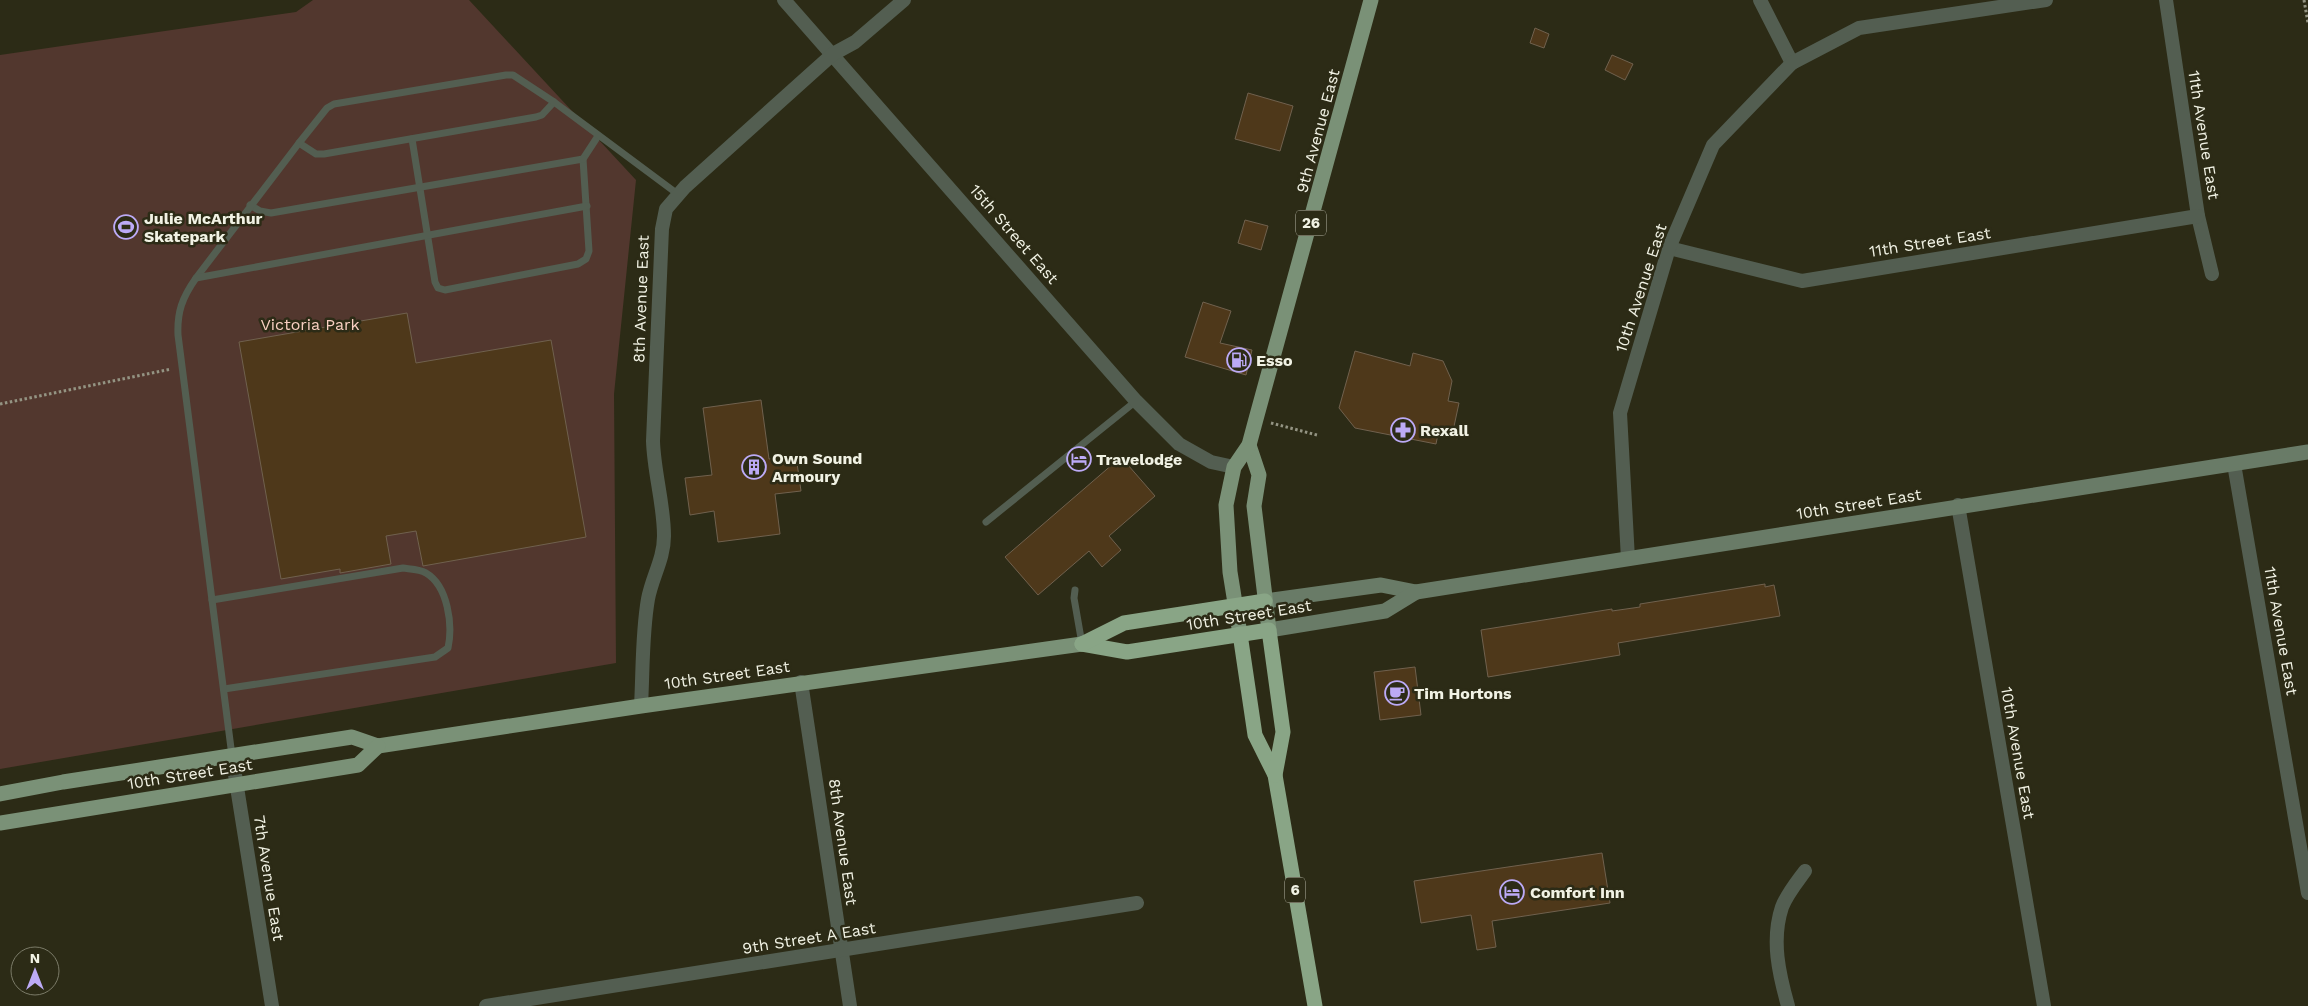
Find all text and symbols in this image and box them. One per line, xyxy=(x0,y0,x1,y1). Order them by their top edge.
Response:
street label: 9th Avenue East xyxy=(1292,67,1344,195)
street label: 11th Avenue East xyxy=(2184,69,2224,201)
street label: 15th Street East xyxy=(966,180,1063,288)
place label: Julie McArthur Skatepark xyxy=(144,209,263,246)
road number: 26 xyxy=(1296,210,1326,236)
sports icon: Julie McArthur Skatepark xyxy=(113,214,139,240)
street label: 10th Avenue East xyxy=(1611,221,1671,355)
street label: 11th Street East xyxy=(1868,223,1992,261)
street label: 8th Avenue East xyxy=(629,235,653,363)
park label: Victoria Park xyxy=(260,315,360,334)
fuel station icon: Esso xyxy=(1226,347,1252,373)
place label: Esso xyxy=(1256,351,1293,370)
pharmacy icon: Rexall xyxy=(1390,417,1416,443)
place label: Rexall xyxy=(1420,421,1470,440)
hotel icon: Travelodge xyxy=(1066,446,1092,472)
place label: Own Sound Armoury xyxy=(772,449,862,486)
place label: Travelodge xyxy=(1096,450,1182,469)
building icon: Own Sound Armoury xyxy=(741,454,767,480)
street label: 10th Street East xyxy=(1795,485,1923,523)
street label: 11th Avenue East xyxy=(2260,565,2302,697)
street label: 10th Street East xyxy=(1185,596,1313,634)
street label: 10th Street East xyxy=(663,657,791,693)
cafe icon: Tim Hortons xyxy=(1384,680,1410,706)
place label: Tim Hortons xyxy=(1414,684,1512,703)
street label: 10th Avenue East xyxy=(1997,685,2039,821)
street label: 10th Street East xyxy=(126,755,254,793)
street label: 8th Avenue East xyxy=(825,777,861,907)
street label: 7th Avenue East xyxy=(250,814,288,942)
road number: 6 xyxy=(1285,878,1305,902)
hotel icon: Comfort Inn xyxy=(1499,879,1525,905)
place label: Comfort Inn xyxy=(1530,883,1625,902)
street label: 9th Street A East xyxy=(741,918,877,958)
north arrow xyxy=(10,946,60,996)
text: N xyxy=(30,950,40,966)

